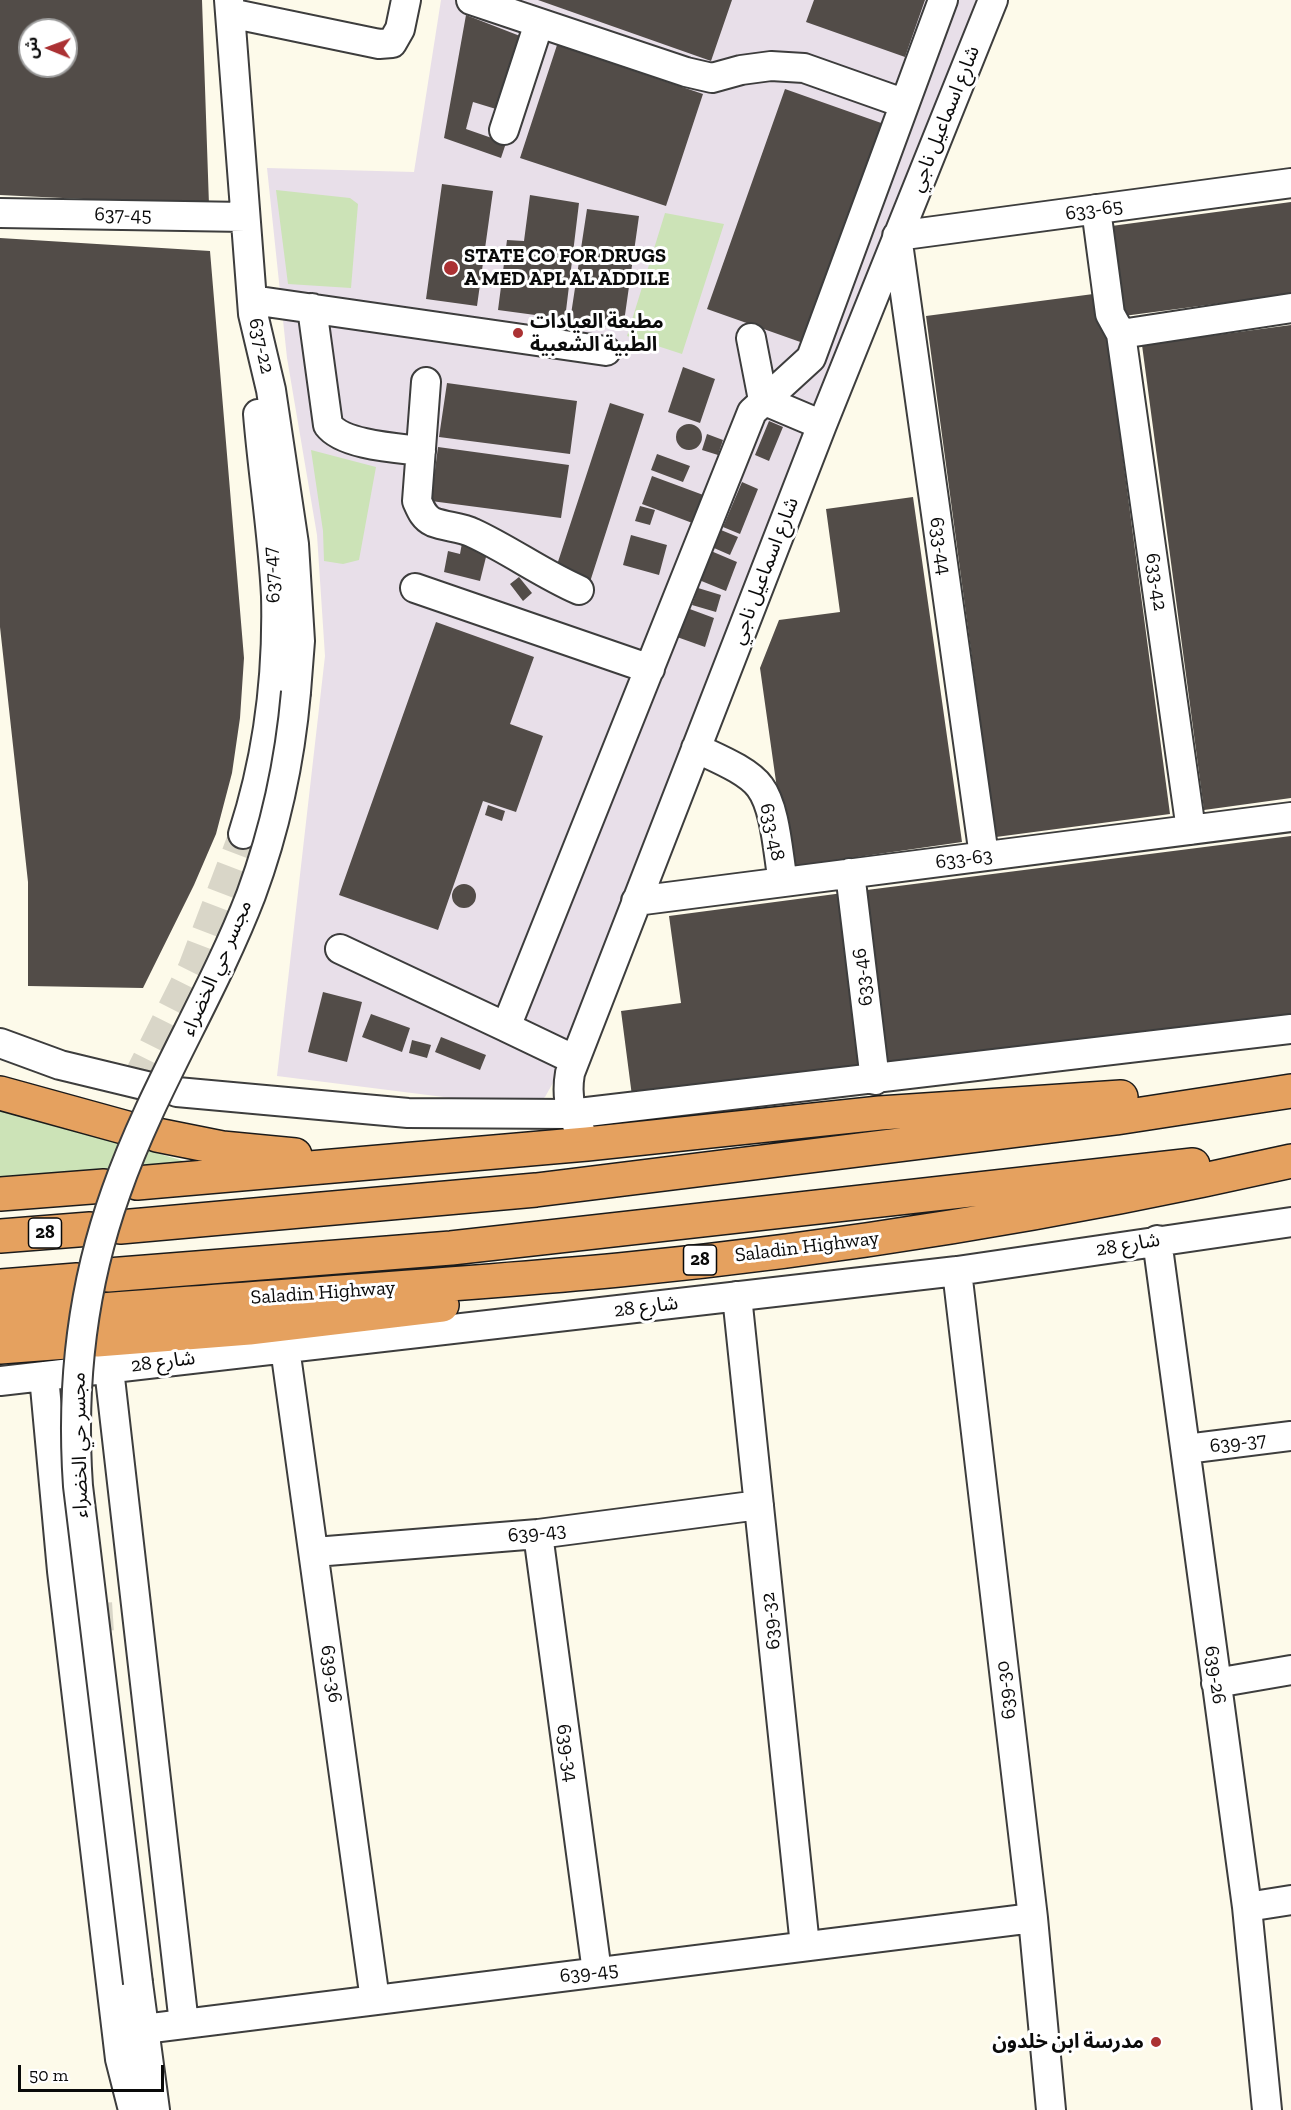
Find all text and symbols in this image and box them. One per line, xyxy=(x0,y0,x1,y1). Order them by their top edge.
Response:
north arrow xyxy=(18,18,78,78)
text: ش xyxy=(22,37,41,59)
street label: شارع اسماعيل ناجي xyxy=(905,42,985,196)
street label: 633-65 xyxy=(1064,194,1124,226)
street label: 637-45 xyxy=(94,203,152,227)
place label: STATE CO FOR DRUGS A MED APL AL ADDILE xyxy=(464,244,669,291)
marker: STATE CO FOR DRUGS A MED APL AL ADDILE xyxy=(442,259,460,277)
place label: مطبعة العيادات الطبية الشعبية xyxy=(530,310,664,357)
street label: 637-22 xyxy=(243,316,279,376)
marker: مطبعة العيادات الطبية الشعبية xyxy=(511,326,525,340)
street label: شارع اسماعيل ناجي xyxy=(726,494,804,648)
street label: 633-44 xyxy=(924,515,956,577)
street label: 637-47 xyxy=(258,546,286,604)
street label: 633-42 xyxy=(1140,552,1172,612)
street label: 633-48 xyxy=(754,801,790,863)
street label: 633-63 xyxy=(934,844,994,874)
street label: مجسر حي الخضراء xyxy=(176,897,258,1039)
street label: 633-46 xyxy=(848,947,878,1007)
road number: 28 xyxy=(28,1218,62,1248)
street label: Saladin Highway xyxy=(734,1226,880,1268)
street label: شارع 28 xyxy=(1094,1228,1162,1262)
road number: 28 xyxy=(684,1245,716,1275)
street label: Saladin Highway xyxy=(250,1276,396,1310)
street label: شارع 28 xyxy=(612,1291,680,1323)
street label: شارع 28 xyxy=(129,1346,197,1378)
street label: مجسر حي الخضراء xyxy=(67,1372,93,1518)
street label: 639-37 xyxy=(1208,1428,1268,1458)
street label: 639-43 xyxy=(507,1518,567,1548)
street label: 639-32 xyxy=(756,1591,786,1651)
street label: 639-36 xyxy=(315,1644,347,1704)
street label: 639-26 xyxy=(1199,1644,1231,1706)
street label: 639-30 xyxy=(991,1659,1021,1721)
street label: 639-34 xyxy=(551,1723,583,1783)
street label: 639-45 xyxy=(558,1957,620,1989)
place label: مدرسة ابن خلدون xyxy=(992,2030,1144,2054)
marker: مدرسة ابن خلدون xyxy=(1149,2035,1163,2049)
scale bar xyxy=(21,2053,166,2091)
text: 50 m xyxy=(29,2064,68,2086)

